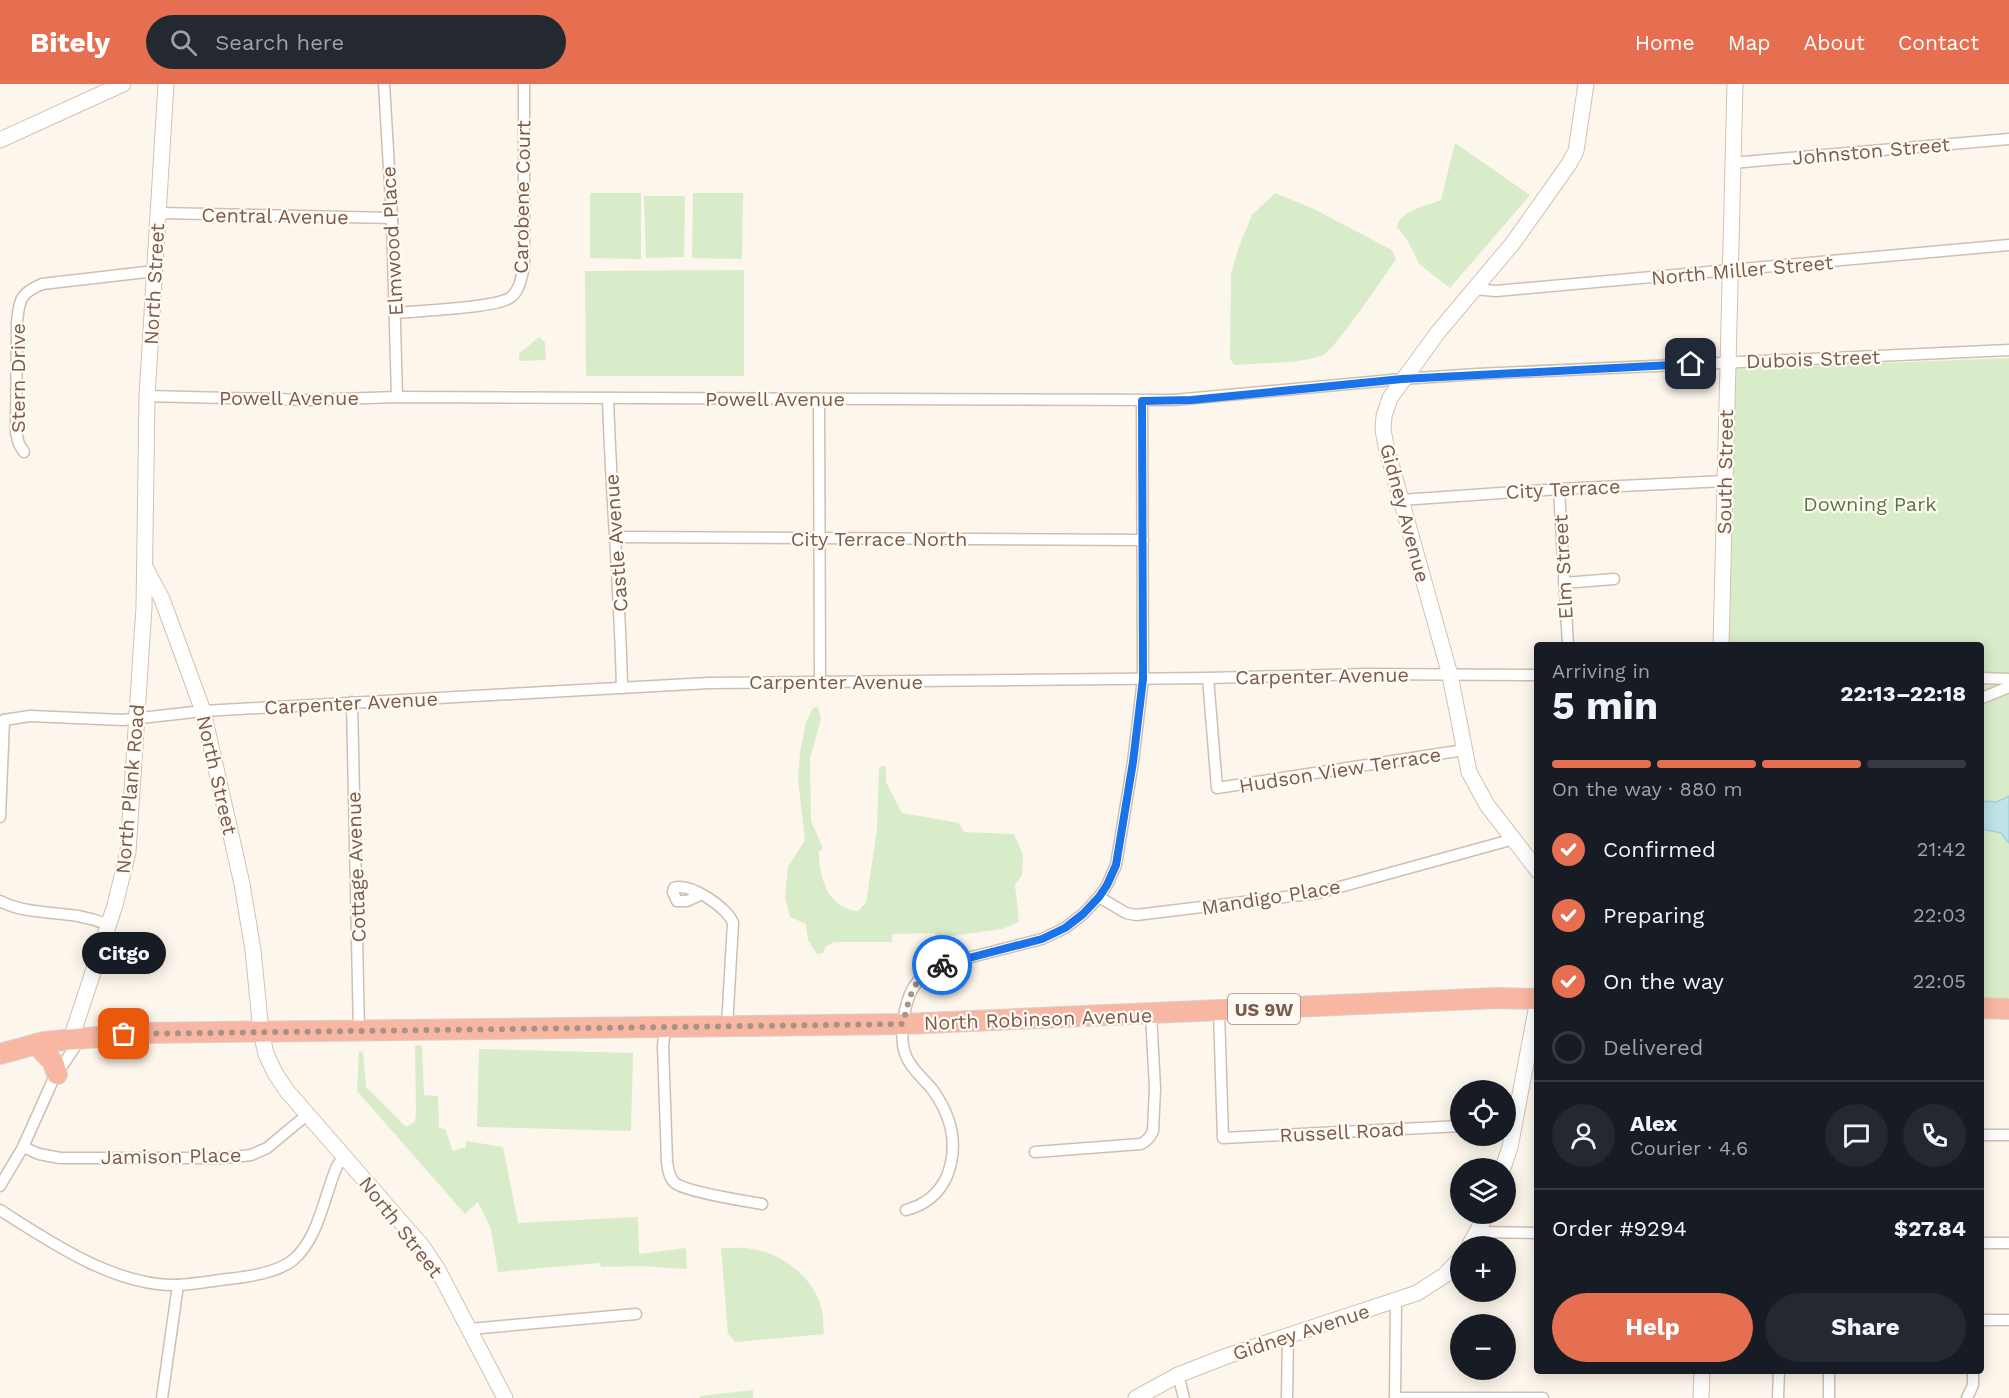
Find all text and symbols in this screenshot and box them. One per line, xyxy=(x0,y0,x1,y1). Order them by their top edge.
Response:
search box xyxy=(146,15,566,69)
text: Bitely xyxy=(30,26,110,59)
icon: search xyxy=(167,26,200,59)
text: Search here xyxy=(215,30,344,55)
text: Home xyxy=(1635,30,1695,55)
text: Map xyxy=(1728,30,1771,55)
text: About xyxy=(1804,30,1865,55)
text: Contact xyxy=(1898,30,1979,55)
street label: Carobene Court xyxy=(509,119,535,274)
street label: Johnston Street xyxy=(1791,132,1951,170)
street label: Elmwood Place xyxy=(376,166,408,316)
street label: Central Avenue xyxy=(201,203,349,229)
street label: North Street xyxy=(139,222,169,345)
street label: North Miller Street xyxy=(1650,250,1835,290)
street label: Stern Drive xyxy=(6,323,30,433)
pin xyxy=(1665,338,1716,389)
street label: Dubois Street xyxy=(1746,345,1881,373)
icon: home xyxy=(1674,347,1707,380)
street label: Powell Avenue xyxy=(219,386,359,410)
street label: Powell Avenue xyxy=(705,387,845,411)
street label: South Street xyxy=(1712,409,1738,535)
street label: Gidney Avenue xyxy=(1375,441,1435,585)
street label: Castle Avenue xyxy=(599,473,633,613)
street label: City Terrace xyxy=(1505,474,1621,504)
park label: Downing Park xyxy=(1803,492,1937,516)
street label: Elm Street xyxy=(1548,513,1578,620)
street label: City Terrace North xyxy=(791,527,967,551)
text: Arriving in xyxy=(1552,659,1650,683)
street label: Carpenter Avenue xyxy=(1235,662,1409,690)
street label: Carpenter Avenue xyxy=(749,670,923,694)
text: 22:13–22:18 xyxy=(1840,681,1966,706)
text: 5 min xyxy=(1552,683,1658,728)
street label: Carpenter Avenue xyxy=(264,686,438,720)
street label: North Plank Road xyxy=(111,703,149,875)
street label: North Street xyxy=(192,713,243,838)
street label: Hudson View Terrace xyxy=(1237,742,1443,798)
text: On the way · 880 m xyxy=(1552,777,1743,801)
street label: Cottage Avenue xyxy=(341,791,371,943)
icon: check xyxy=(1552,833,1585,866)
text: Confirmed xyxy=(1603,837,1716,862)
text: 21:42 xyxy=(1917,837,1966,861)
street label: Mandigo Place xyxy=(1200,874,1342,920)
icon: check xyxy=(1552,899,1585,932)
text: Preparing xyxy=(1603,903,1704,928)
text: 22:03 xyxy=(1913,903,1966,927)
callout: Citgo xyxy=(82,932,166,974)
courier xyxy=(912,935,972,995)
text: Citgo xyxy=(98,941,150,965)
icon: bike xyxy=(926,949,959,982)
icon: check xyxy=(1552,965,1585,998)
text: On the way xyxy=(1603,969,1724,994)
text: 22:05 xyxy=(1913,969,1966,993)
road number: US 9W xyxy=(1228,994,1300,1024)
street label: North Robinson Avenue xyxy=(923,1003,1153,1035)
pin xyxy=(98,1008,149,1059)
icon: bag xyxy=(107,1017,140,1050)
text: Delivered xyxy=(1603,1035,1703,1060)
map controls xyxy=(1450,1080,1516,1380)
button: locate xyxy=(1450,1080,1516,1146)
button: person xyxy=(1552,1104,1615,1167)
button: chat xyxy=(1825,1104,1888,1167)
button: phone xyxy=(1903,1104,1966,1167)
text: Alex xyxy=(1630,1111,1677,1136)
street label: Russell Road xyxy=(1279,1117,1405,1147)
text: Courier · 4.6 xyxy=(1630,1136,1748,1160)
street label: Jamison Place xyxy=(100,1143,242,1169)
button: layers xyxy=(1450,1158,1516,1224)
street label: North Street xyxy=(354,1172,448,1283)
text: Order #9294 xyxy=(1552,1216,1687,1241)
text: $27.84 xyxy=(1894,1216,1966,1241)
button: + xyxy=(1450,1236,1516,1302)
button: Help xyxy=(1552,1293,1753,1362)
button: Share xyxy=(1765,1293,1966,1362)
street label: Gidney Avenue xyxy=(1230,1299,1372,1365)
button: − xyxy=(1450,1314,1516,1380)

